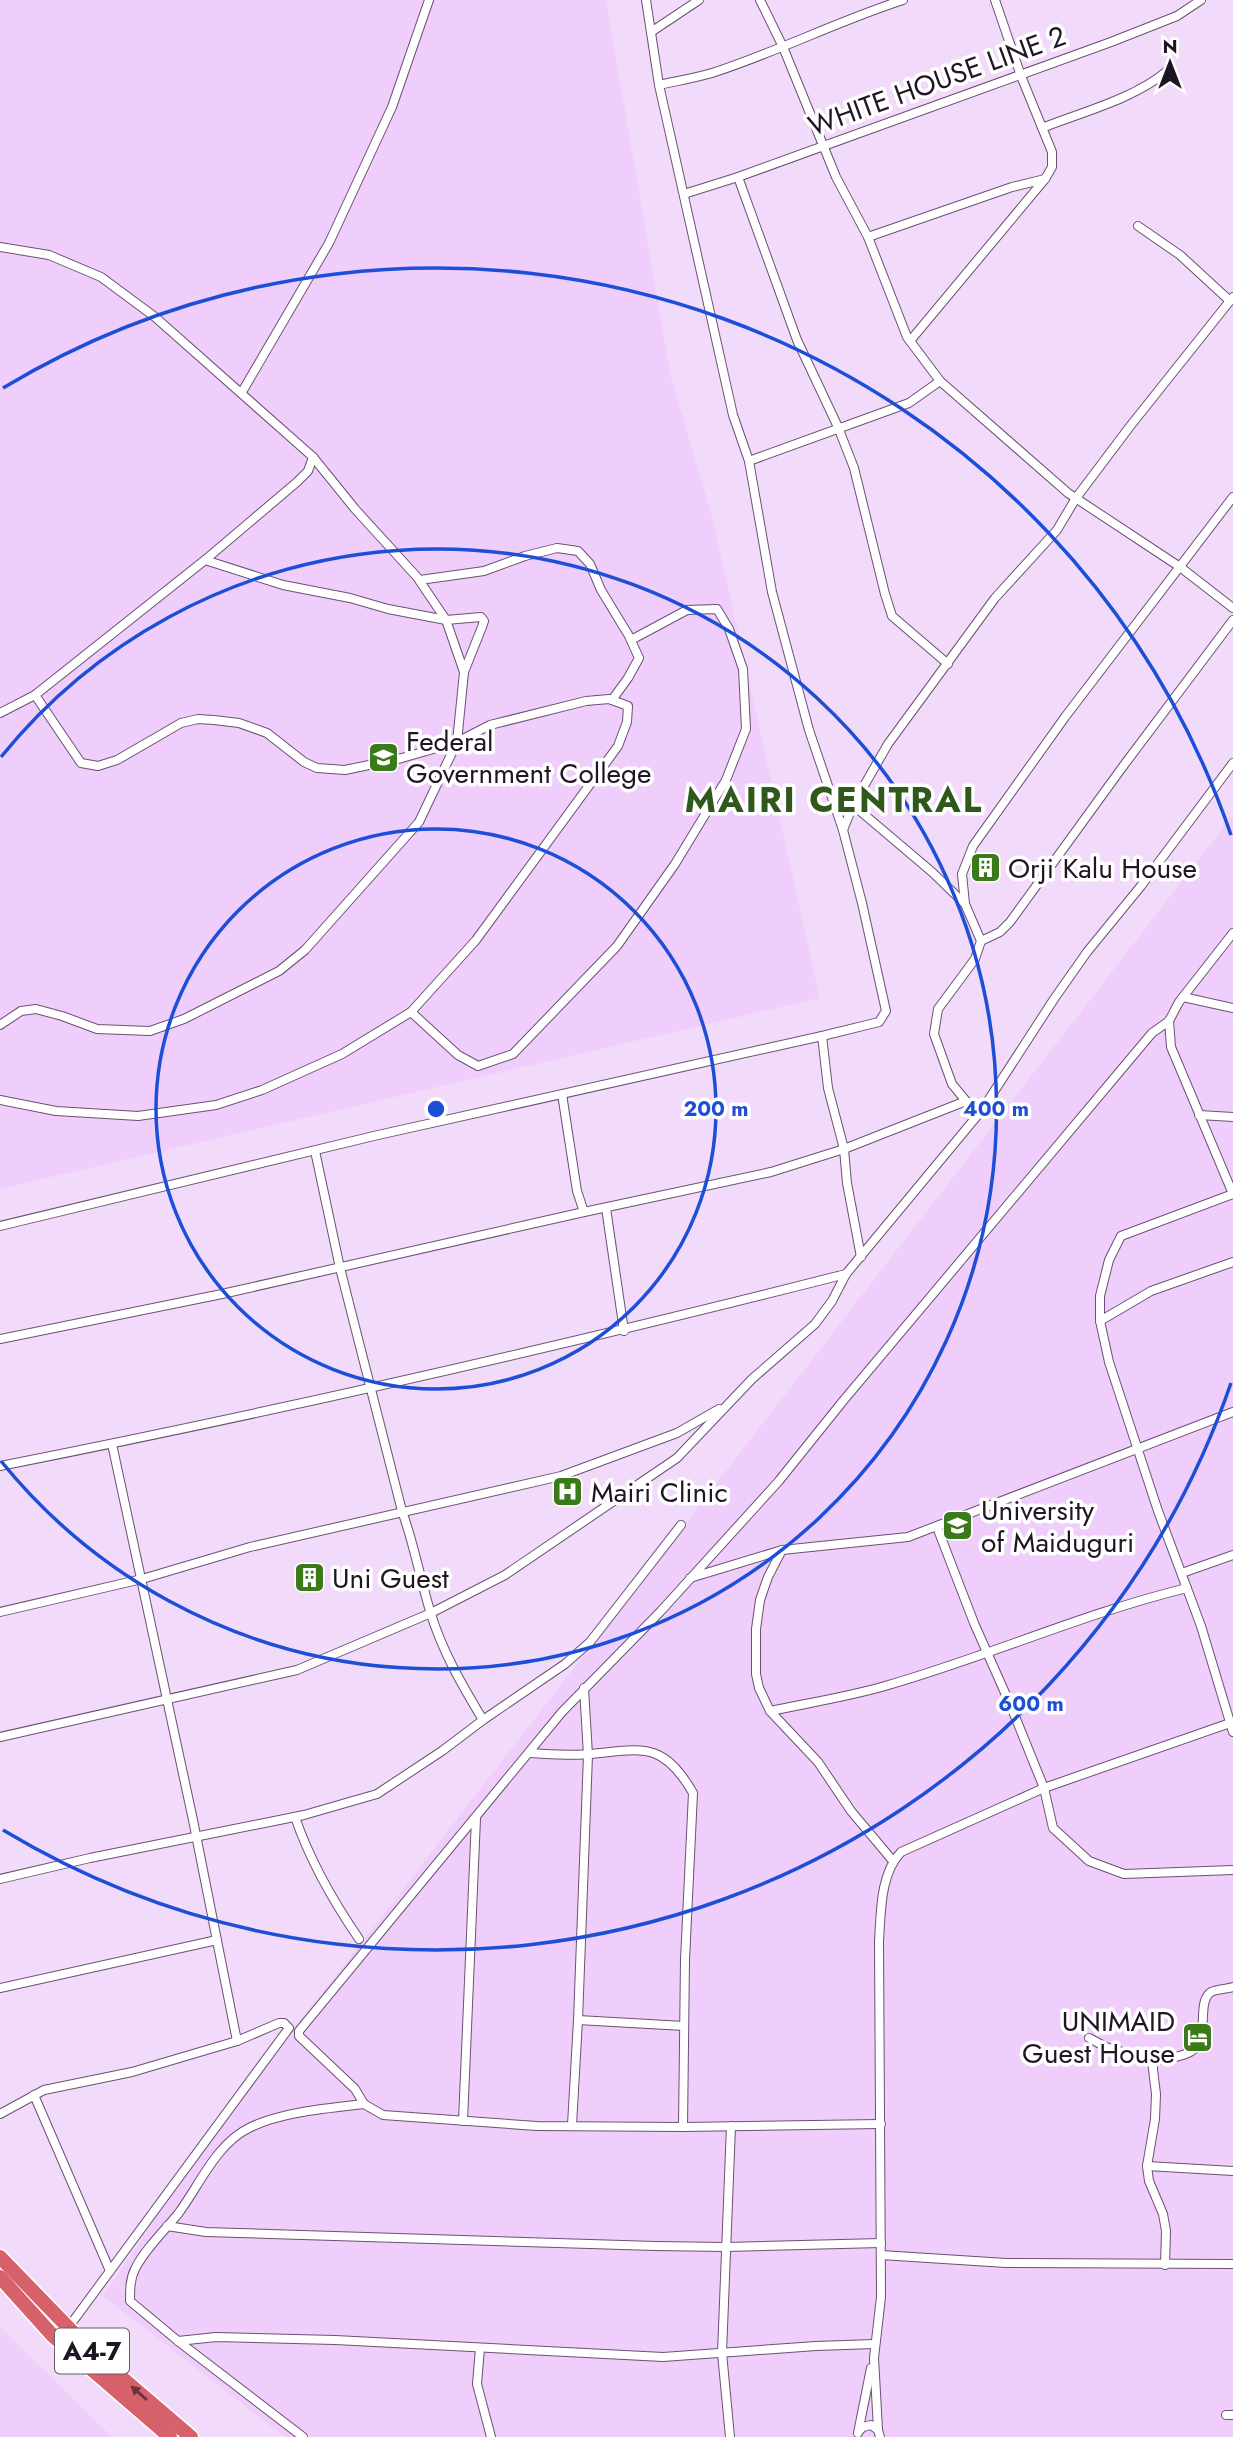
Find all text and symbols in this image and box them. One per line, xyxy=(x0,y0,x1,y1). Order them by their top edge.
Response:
street label: WHITE HOUSE LINE 2 xyxy=(803,15,1071,147)
north arrow xyxy=(1135,28,1205,98)
text: N xyxy=(1162,33,1178,60)
place label: Federal Government College xyxy=(406,721,651,794)
school or university icon: Federal Government College xyxy=(366,740,400,774)
district label: MAIRI CENTRAL xyxy=(685,775,983,825)
place label: Orji Kalu House xyxy=(1008,848,1197,889)
building icon: Orji Kalu House xyxy=(968,851,1002,885)
text: 200 m xyxy=(683,1094,749,1124)
text: 400 m xyxy=(963,1094,1029,1124)
centre of rings xyxy=(424,1097,448,1121)
place label: Mairi Clinic xyxy=(591,1472,728,1513)
hospital icon: Mairi Clinic xyxy=(551,1475,585,1509)
place label: University of Maiduguri xyxy=(981,1490,1134,1563)
school or university icon: University of Maiduguri xyxy=(941,1509,975,1543)
place label: Uni Guest xyxy=(332,1558,449,1599)
building icon: Uni Guest xyxy=(292,1561,326,1595)
text: 600 m xyxy=(998,1689,1064,1719)
place label: UNIMAID Guest House xyxy=(1022,2001,1175,2074)
hotel icon: UNIMAID Guest House xyxy=(1181,2020,1215,2054)
road number: A4-7 xyxy=(55,2328,129,2374)
one-way arrow xyxy=(130,2385,148,2401)

